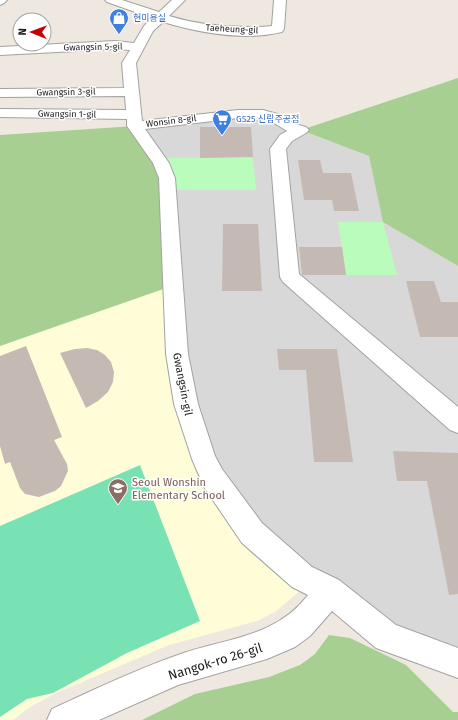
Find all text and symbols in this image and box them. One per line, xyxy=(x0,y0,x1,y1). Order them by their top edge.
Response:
shop icon: 현미용실 xyxy=(108,7,130,35)
north arrow xyxy=(12,12,52,52)
place label: 현미용실 xyxy=(133,13,166,23)
street label: Taeheung-gil xyxy=(205,23,259,35)
text: N xyxy=(16,28,29,36)
street label: Gwangsin 5-gil xyxy=(63,41,123,53)
street label: Gwangsin 3-gil xyxy=(36,86,96,98)
street label: Gwangsin 1-gil xyxy=(38,108,97,120)
supermarket icon: GS25 신림주공점 xyxy=(211,108,233,136)
street label: Wonsin 8-gil xyxy=(145,113,197,129)
place label: GS25 신림주공점 xyxy=(236,114,299,124)
street label: Gwangsin-gil xyxy=(170,351,195,417)
place label: Seoul Wonshin Elementary School xyxy=(132,476,225,502)
school or university icon: Seoul Wonshin Elementary School xyxy=(107,477,129,505)
street label: Nangok-ro 26-gil xyxy=(166,640,264,683)

